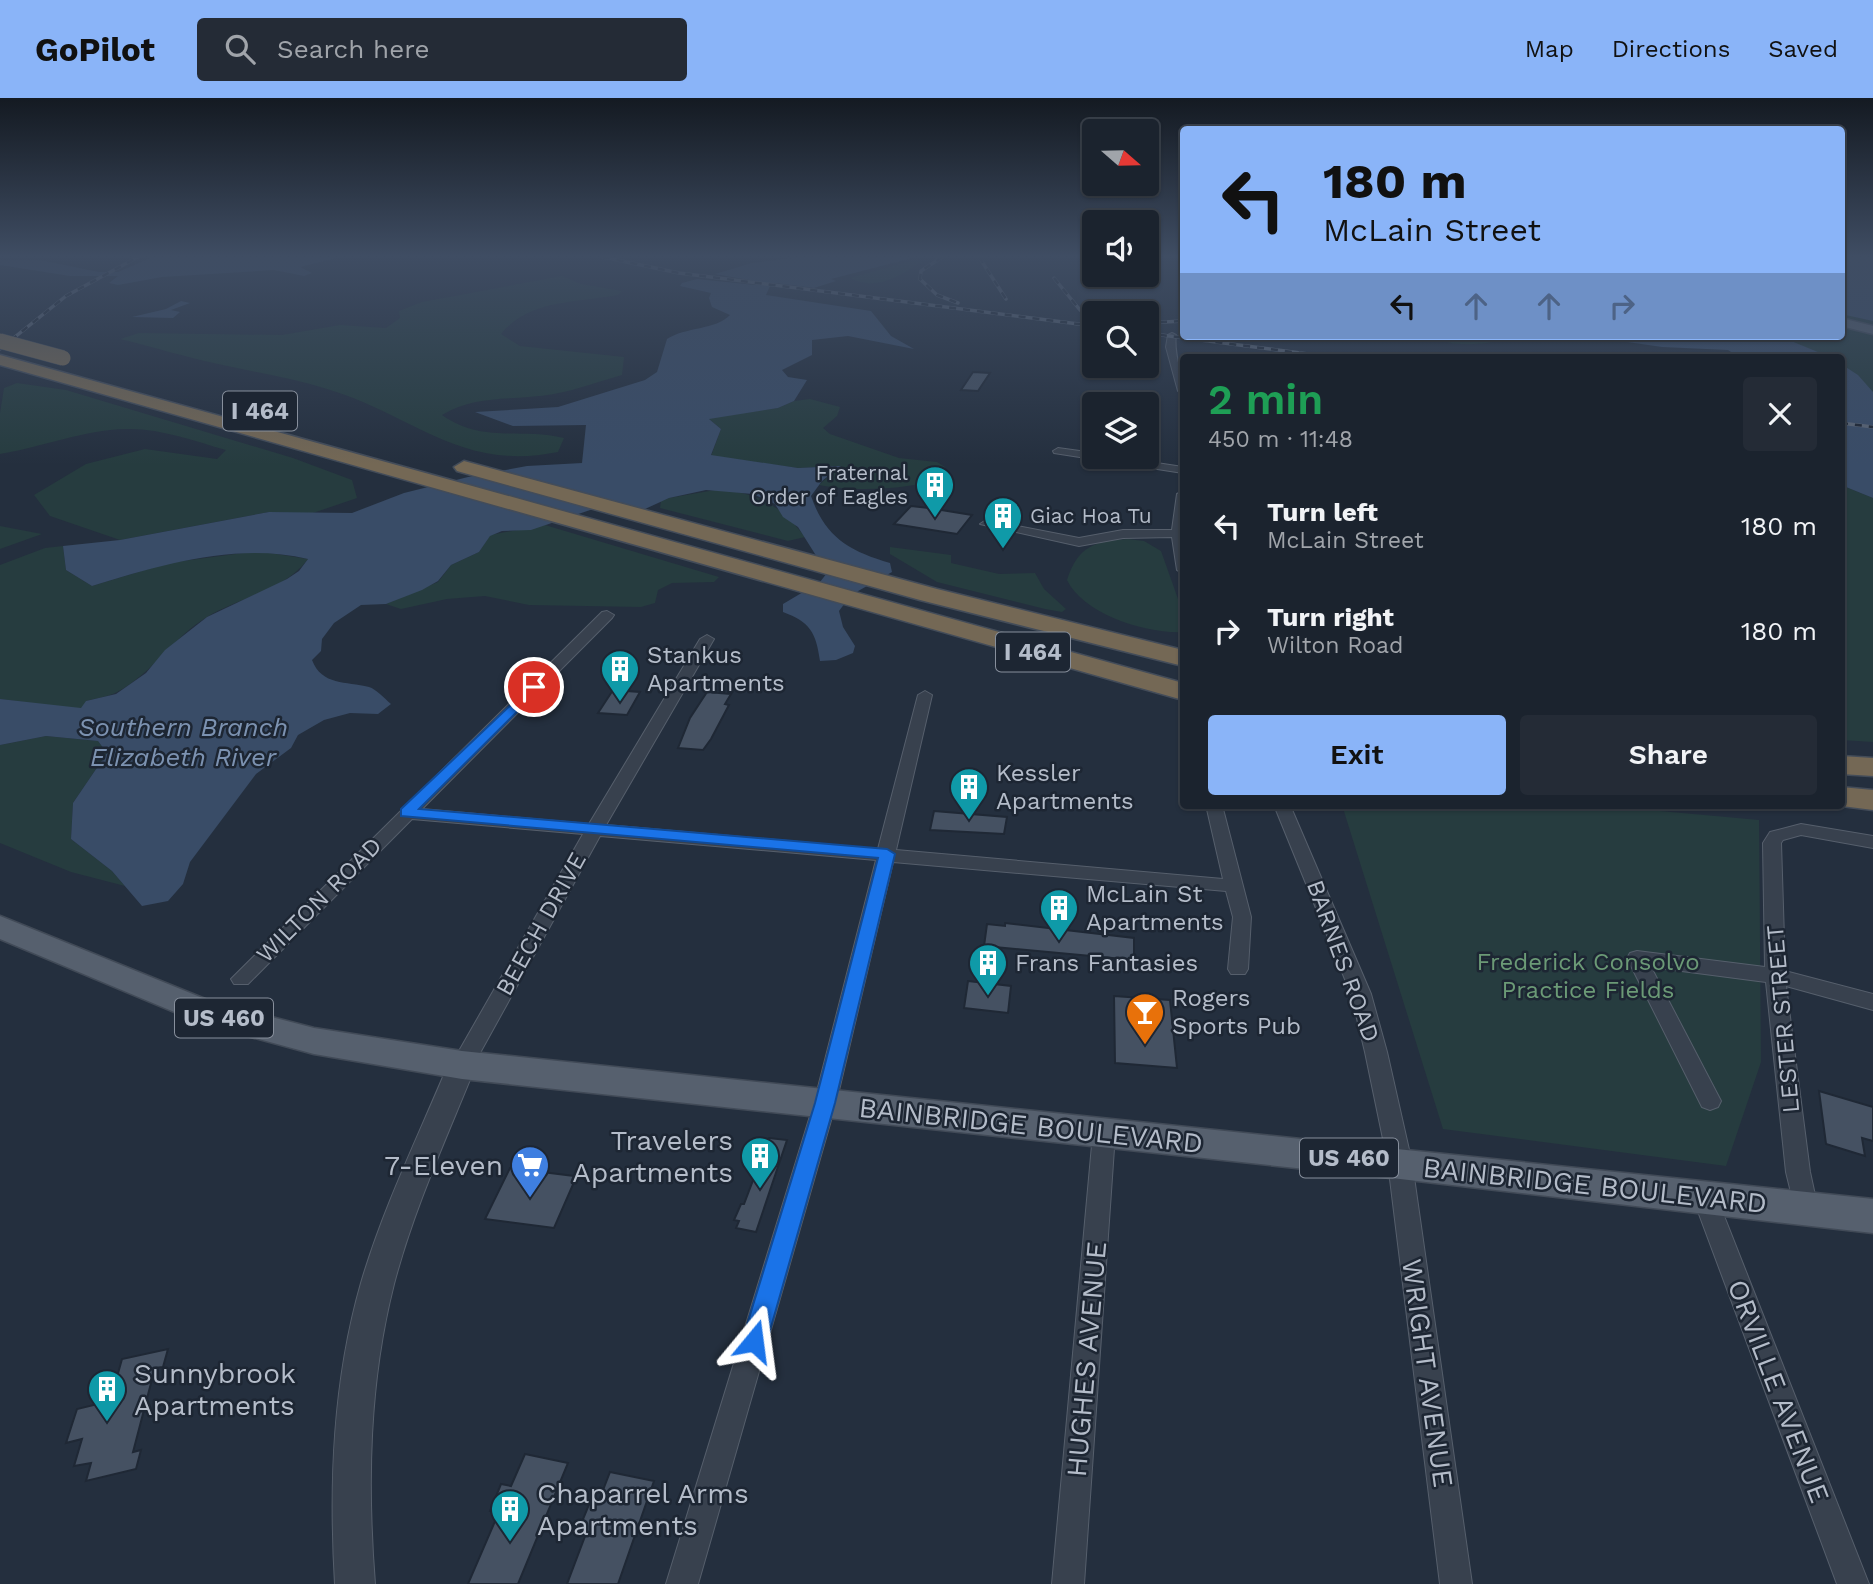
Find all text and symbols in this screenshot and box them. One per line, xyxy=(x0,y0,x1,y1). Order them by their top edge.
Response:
search box xyxy=(197,18,687,81)
text: GoPilot xyxy=(35,30,155,69)
icon: search xyxy=(221,30,259,68)
text: Search here xyxy=(277,34,429,64)
text: Map xyxy=(1525,35,1574,63)
text: Directions xyxy=(1612,35,1730,63)
text: Saved xyxy=(1768,35,1838,63)
north arrow xyxy=(1082,119,1158,196)
map controls xyxy=(1082,119,1159,469)
text: 180 m xyxy=(1323,152,1467,210)
icon: left xyxy=(1208,154,1299,245)
button: sound xyxy=(1082,210,1159,287)
text: McLain Street xyxy=(1323,211,1541,249)
icon: left xyxy=(1384,287,1422,325)
icon: ahead xyxy=(1457,287,1495,325)
icon: ahead xyxy=(1530,287,1568,325)
icon: right xyxy=(1603,287,1641,325)
button: search xyxy=(1082,301,1159,378)
text: 2 min xyxy=(1208,375,1323,424)
button: close xyxy=(1743,377,1817,451)
road number: I 464 xyxy=(223,392,297,430)
button: layers xyxy=(1082,392,1159,469)
text: 450 m · 11:48 xyxy=(1208,426,1353,453)
place label: Fraternal Order of Eagles xyxy=(751,460,909,509)
building icon: Fraternal Order of Eagles xyxy=(914,464,956,519)
building icon: Giac Hoa Tu xyxy=(982,495,1024,550)
text: Turn left xyxy=(1267,497,1378,527)
place label: Giac Hoa Tu xyxy=(1030,503,1152,528)
icon: left xyxy=(1208,507,1246,545)
text: 180 m xyxy=(1741,511,1817,541)
text: McLain Street xyxy=(1267,527,1424,554)
text: Turn right xyxy=(1267,602,1394,632)
icon: right xyxy=(1208,612,1246,650)
text: 180 m xyxy=(1741,616,1817,646)
road number: I 464 xyxy=(996,632,1070,672)
text: Wilton Road xyxy=(1267,632,1403,659)
place label: Stankus Apartments xyxy=(647,641,785,697)
building icon: Stankus Apartments xyxy=(599,648,641,703)
pin xyxy=(504,657,564,717)
icon: arrive xyxy=(515,668,553,706)
water label: Southern Branch Elizabeth River xyxy=(78,712,288,772)
button: Exit xyxy=(1208,715,1506,795)
button: Share xyxy=(1520,715,1817,795)
place label: Kessler Apartments xyxy=(996,759,1134,815)
building icon: Kessler Apartments xyxy=(948,766,990,821)
street label: WILTON ROAD xyxy=(251,832,387,968)
street label: BEECH DRIVE xyxy=(490,847,592,1001)
street label: BARNES ROAD xyxy=(1301,876,1385,1046)
place label: McLain St Apartments xyxy=(1086,880,1224,936)
building icon: McLain St Apartments xyxy=(1038,887,1080,942)
street label: LESTER STREET xyxy=(1761,924,1805,1114)
building icon: Frans Fantasies xyxy=(967,942,1009,997)
park label: Frederick Consolvo Practice Fields xyxy=(1476,948,1700,1004)
place label: Frans Fantasies xyxy=(1015,949,1198,977)
place label: Rogers Sports Pub xyxy=(1172,984,1301,1040)
bar icon: Rogers Sports Pub xyxy=(1124,991,1166,1046)
road number: US 460 xyxy=(175,998,273,1037)
street label: BAINBRIDGE BOULEVARD xyxy=(857,1091,1205,1160)
place label: Travelers Apartments xyxy=(572,1124,733,1189)
building icon: Travelers Apartments xyxy=(739,1135,781,1190)
road number: US 460 xyxy=(1300,1138,1398,1177)
supermarket icon: 7-Eleven xyxy=(509,1144,551,1199)
place label: 7-Eleven xyxy=(384,1149,503,1182)
street label: BAINBRIDGE BOULEVARD xyxy=(1421,1151,1769,1220)
street label: HUGHES AVENUE xyxy=(1060,1240,1113,1478)
street label: WRIGHT AVENUE xyxy=(1395,1257,1460,1489)
street label: ORVILLE AVENUE xyxy=(1721,1275,1836,1507)
position arrow xyxy=(717,1304,791,1378)
place label: Sunnybrook Apartments xyxy=(134,1357,296,1422)
building icon: Sunnybrook Apartments xyxy=(86,1368,128,1423)
place label: Chaparrel Arms Apartments xyxy=(537,1477,749,1542)
building icon: Chaparrel Arms Apartments xyxy=(489,1488,531,1543)

